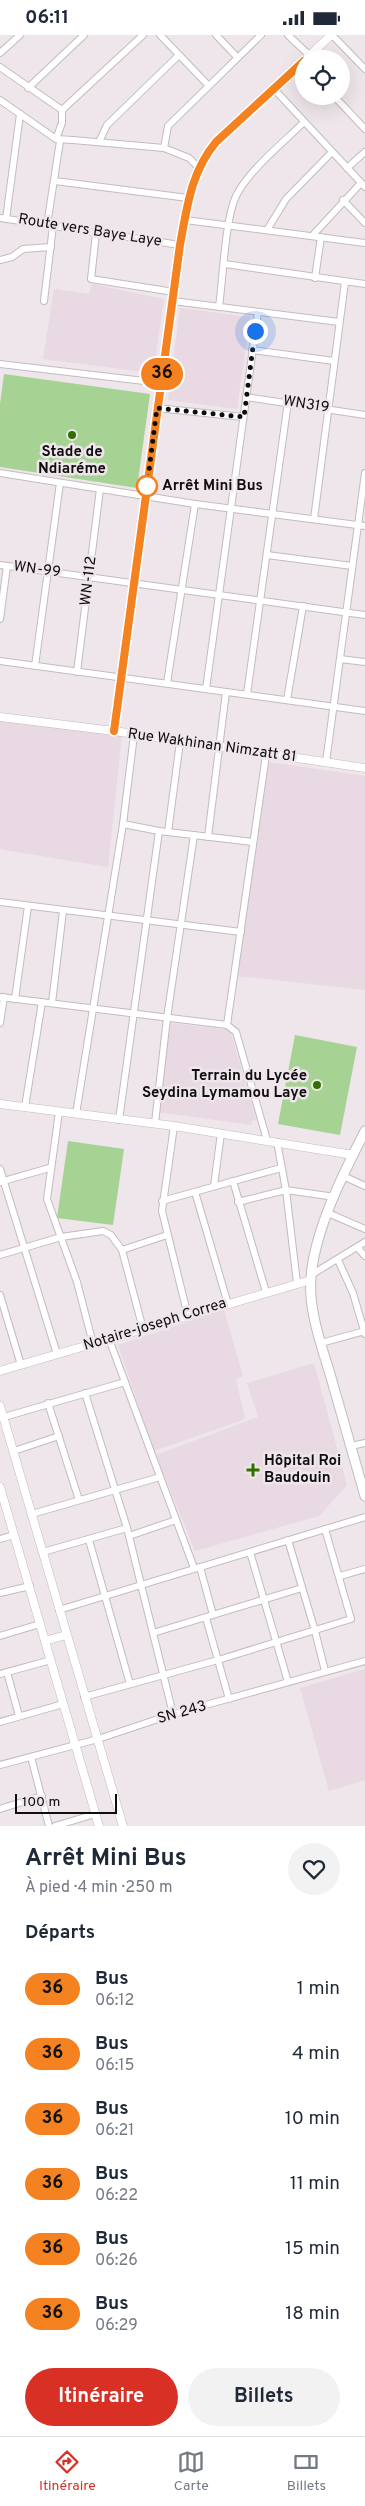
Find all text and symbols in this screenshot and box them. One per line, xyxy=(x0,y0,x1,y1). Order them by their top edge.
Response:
text: 06:11 xyxy=(25,6,69,30)
map controls xyxy=(295,50,350,105)
button: locate xyxy=(295,50,350,105)
street label: Route vers Baye Laye xyxy=(17,210,163,252)
your location xyxy=(243,319,268,344)
line badge: 36 xyxy=(140,358,184,390)
text: 36 xyxy=(151,362,173,385)
street label: WN319 xyxy=(281,392,331,418)
marker: Stade de Ndiaréme xyxy=(66,429,78,441)
place label: Stade de Ndiaréme xyxy=(38,443,106,479)
marker: Arrêt Mini Bus xyxy=(136,475,158,497)
place label: Arrêt Mini Bus xyxy=(162,477,263,496)
street label: WN-112 xyxy=(77,555,101,607)
street label: WN-99 xyxy=(12,557,62,583)
street label: Rue Wakhinan Nimzatt 81 xyxy=(126,725,298,767)
place label: Terrain du Lycée Seydina Lymamou Laye xyxy=(142,1067,307,1103)
marker: Terrain du Lycée Seydina Lymamou Laye xyxy=(311,1079,323,1091)
street label: Notaire-joseph Correa xyxy=(81,1294,229,1356)
place label: Hôpital Roi Baudouin xyxy=(264,1452,341,1488)
marker: Hôpital Roi Baudouin xyxy=(246,1463,260,1477)
street label: SN 243 xyxy=(155,1697,209,1729)
scale bar xyxy=(15,1791,118,1814)
text: 100 m xyxy=(22,1794,60,1811)
button: heart xyxy=(288,1843,340,1895)
text: Arrêt Mini Bus xyxy=(25,1844,187,1874)
text: À pied · 4 min · 250 m xyxy=(25,1878,173,1898)
text: Départs xyxy=(25,1921,95,1945)
text: Bus xyxy=(95,1967,129,1991)
text: 36 xyxy=(42,1977,63,2000)
text: 1 min xyxy=(297,1977,340,2001)
text: 06:12 xyxy=(95,1991,134,2011)
text: Bus xyxy=(95,2032,129,2056)
text: 36 xyxy=(42,2042,63,2065)
text: 4 min xyxy=(292,2042,340,2066)
text: 06:15 xyxy=(95,2056,134,2076)
text: Bus xyxy=(95,2097,129,2121)
text: 36 xyxy=(42,2107,63,2130)
text: 10 min xyxy=(285,2107,340,2131)
text: 06:21 xyxy=(95,2121,134,2141)
text: Bus xyxy=(95,2162,129,2186)
text: 36 xyxy=(42,2172,63,2195)
text: 11 min xyxy=(290,2172,340,2196)
text: 06:22 xyxy=(95,2186,138,2206)
text: Bus xyxy=(95,2227,129,2251)
text: 36 xyxy=(42,2237,63,2260)
text: 15 min xyxy=(285,2237,340,2261)
text: 06:26 xyxy=(95,2251,138,2271)
text: Bus xyxy=(95,2292,129,2316)
text: 36 xyxy=(42,2302,63,2325)
text: 18 min xyxy=(285,2302,340,2326)
text: 06:29 xyxy=(95,2316,138,2336)
button: Itinéraire xyxy=(25,2368,178,2426)
button: Billets xyxy=(188,2368,340,2426)
tab: Itinéraire xyxy=(39,2448,96,2495)
tab: Carte xyxy=(174,2448,209,2495)
tab: Billets xyxy=(287,2448,326,2495)

